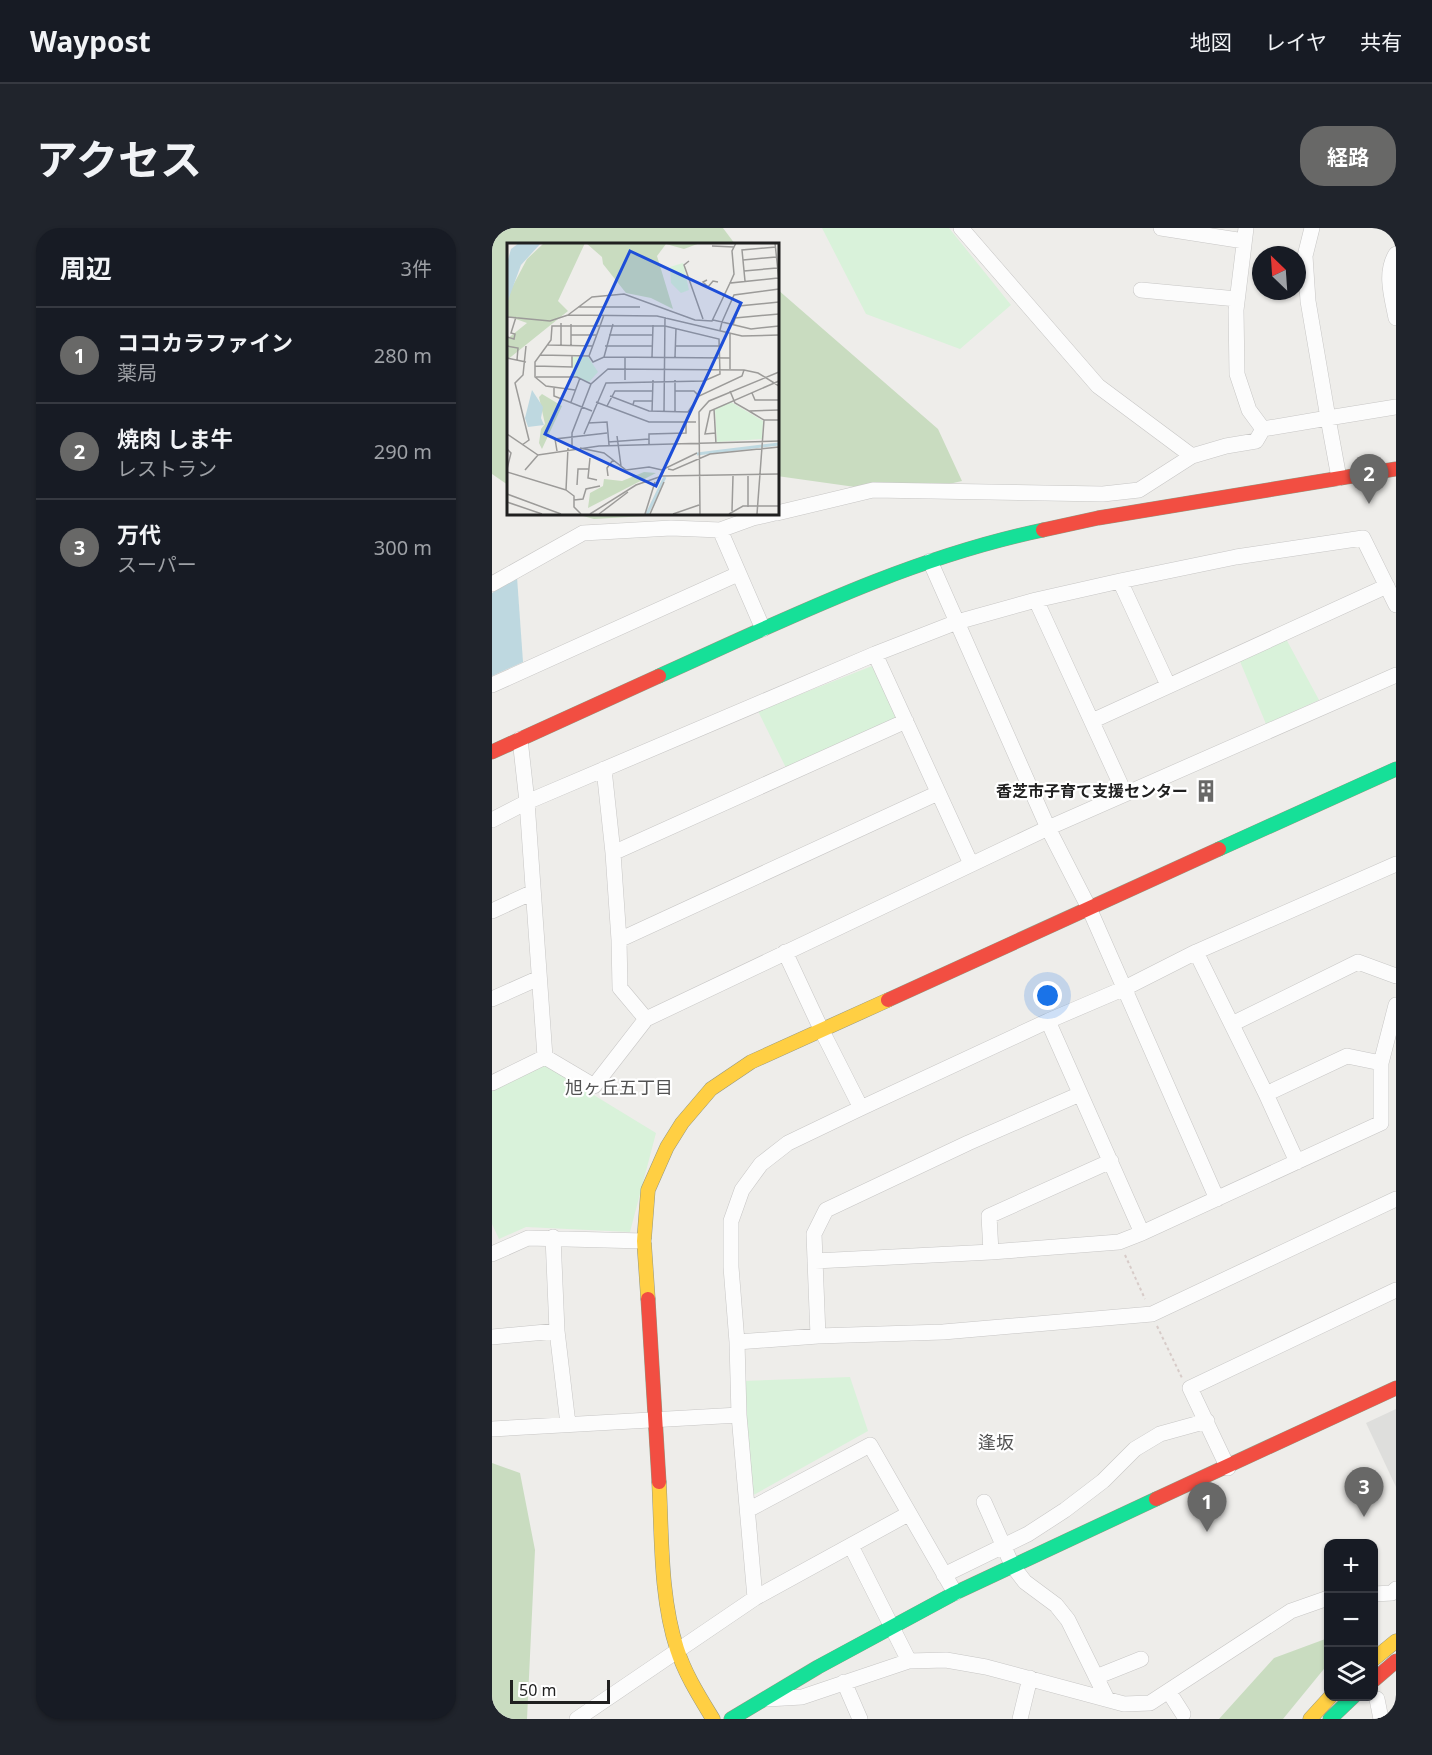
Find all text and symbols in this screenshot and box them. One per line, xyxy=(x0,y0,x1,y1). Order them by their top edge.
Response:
text: Waypost xyxy=(30,22,151,60)
text: 地図 xyxy=(1190,28,1232,56)
text: レイヤ xyxy=(1265,28,1327,56)
text: 共有 xyxy=(1360,28,1402,56)
button: 経路 xyxy=(1300,126,1396,186)
text: アクセス xyxy=(36,130,202,187)
inset map xyxy=(507,243,778,514)
north arrow xyxy=(1252,246,1306,300)
text: 周辺 xyxy=(60,250,112,286)
text: 3件 xyxy=(401,255,432,282)
text: ココカラファイン xyxy=(117,327,293,357)
text: 1 xyxy=(74,342,85,369)
text: 280 m xyxy=(374,342,432,369)
text: 薬局 xyxy=(117,359,157,386)
text: 焼肉 しま牛 xyxy=(117,423,233,453)
text: 2 xyxy=(74,438,85,465)
text: 290 m xyxy=(374,438,432,465)
pin: 2 xyxy=(1350,454,1388,504)
text: レストラン xyxy=(117,455,217,482)
text: 万代 xyxy=(117,519,161,549)
text: 3 xyxy=(74,534,85,561)
text: 300 m xyxy=(374,534,432,561)
text: スーパー xyxy=(117,551,197,578)
building icon: 香芝市子育て支援センター xyxy=(1193,778,1219,804)
place label: 香芝市子育て支援センター xyxy=(996,780,1188,802)
your location xyxy=(1033,981,1062,1010)
district label: 旭ヶ丘五丁目 xyxy=(565,1075,673,1099)
district label: 逢坂 xyxy=(978,1430,1014,1454)
pin: 3 xyxy=(1344,1468,1384,1517)
pin: 1 xyxy=(1188,1482,1226,1532)
map controls xyxy=(1324,1539,1378,1701)
button: + xyxy=(1324,1539,1378,1593)
button: − xyxy=(1324,1593,1378,1647)
button: layers xyxy=(1324,1647,1378,1701)
scale bar xyxy=(510,1677,610,1704)
text: 50 m xyxy=(519,1679,556,1701)

